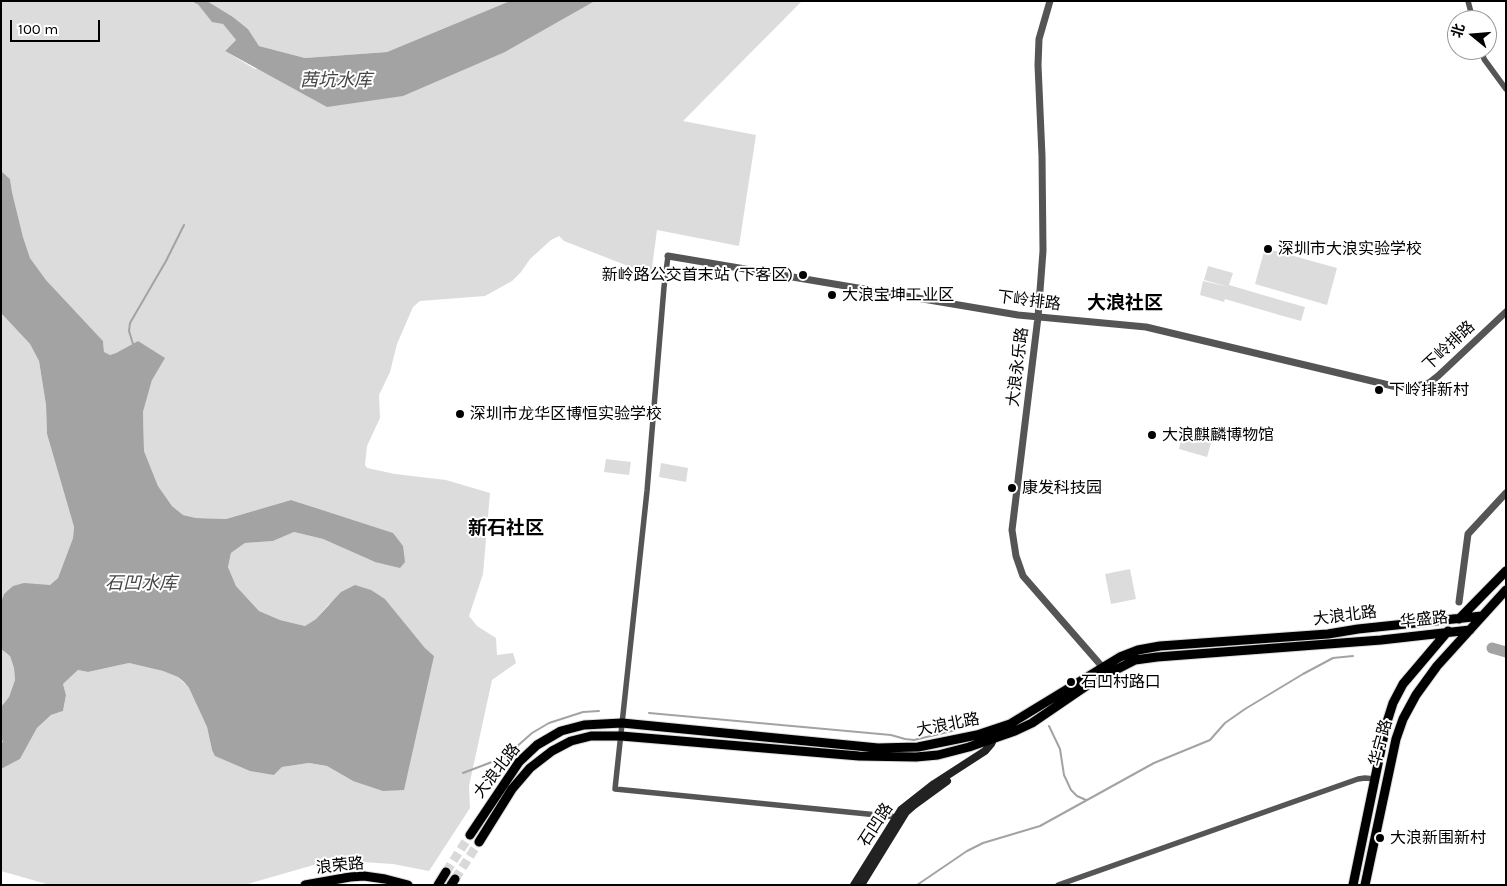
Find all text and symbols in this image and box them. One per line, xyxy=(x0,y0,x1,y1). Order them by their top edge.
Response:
scale bar xyxy=(12,10,102,42)
north arrow xyxy=(1447,10,1497,60)
text: 100 m xyxy=(18,20,58,38)
text: 北 xyxy=(1448,22,1468,40)
water label: 茜坑水库 xyxy=(300,70,372,92)
place label: 深圳市大浪实验学校 xyxy=(1278,239,1422,259)
marker: 深圳市大浪实验学校 xyxy=(1262,243,1274,255)
place label: 新岭路公交首末站 (下客区) xyxy=(602,265,793,285)
marker: 新岭路公交首末站 (下客区) xyxy=(797,269,809,281)
place label: 大浪宝坤工业区 xyxy=(842,285,954,305)
street label: 下岭排路 xyxy=(996,288,1062,314)
marker: 大浪宝坤工业区 xyxy=(826,289,838,301)
district label: 大浪社区 xyxy=(1087,293,1163,315)
street label: 下岭排路 xyxy=(1419,317,1479,375)
street label: 大浪永乐路 xyxy=(1004,326,1032,408)
place label: 下岭排新村 xyxy=(1389,380,1469,400)
marker: 下岭排新村 xyxy=(1373,384,1385,396)
place label: 深圳市龙华区博恒实验学校 xyxy=(470,404,662,424)
marker: 深圳市龙华区博恒实验学校 xyxy=(454,408,466,420)
place label: 大浪麒麟博物馆 xyxy=(1162,425,1274,445)
marker: 大浪麒麟博物馆 xyxy=(1146,429,1158,441)
place label: 康发科技园 xyxy=(1022,478,1102,498)
marker: 康发科技园 xyxy=(1006,482,1018,494)
district label: 新石社区 xyxy=(468,518,544,540)
water label: 石凹水库 xyxy=(105,573,177,595)
street label: 大浪北路 xyxy=(1312,603,1378,629)
street label: 华盛路 xyxy=(1399,608,1449,632)
place label: 石凹村路口 xyxy=(1081,672,1161,692)
marker: 石凹村路口 xyxy=(1065,676,1077,688)
street label: 大浪北路 xyxy=(915,709,981,741)
street label: 华宁路 xyxy=(1366,717,1396,769)
street label: 大浪北路 xyxy=(470,740,524,802)
street label: 石凹路 xyxy=(855,800,897,850)
place label: 大浪新围新村 xyxy=(1390,828,1486,848)
marker: 大浪新围新村 xyxy=(1374,832,1386,844)
street label: 浪荣路 xyxy=(315,854,365,878)

